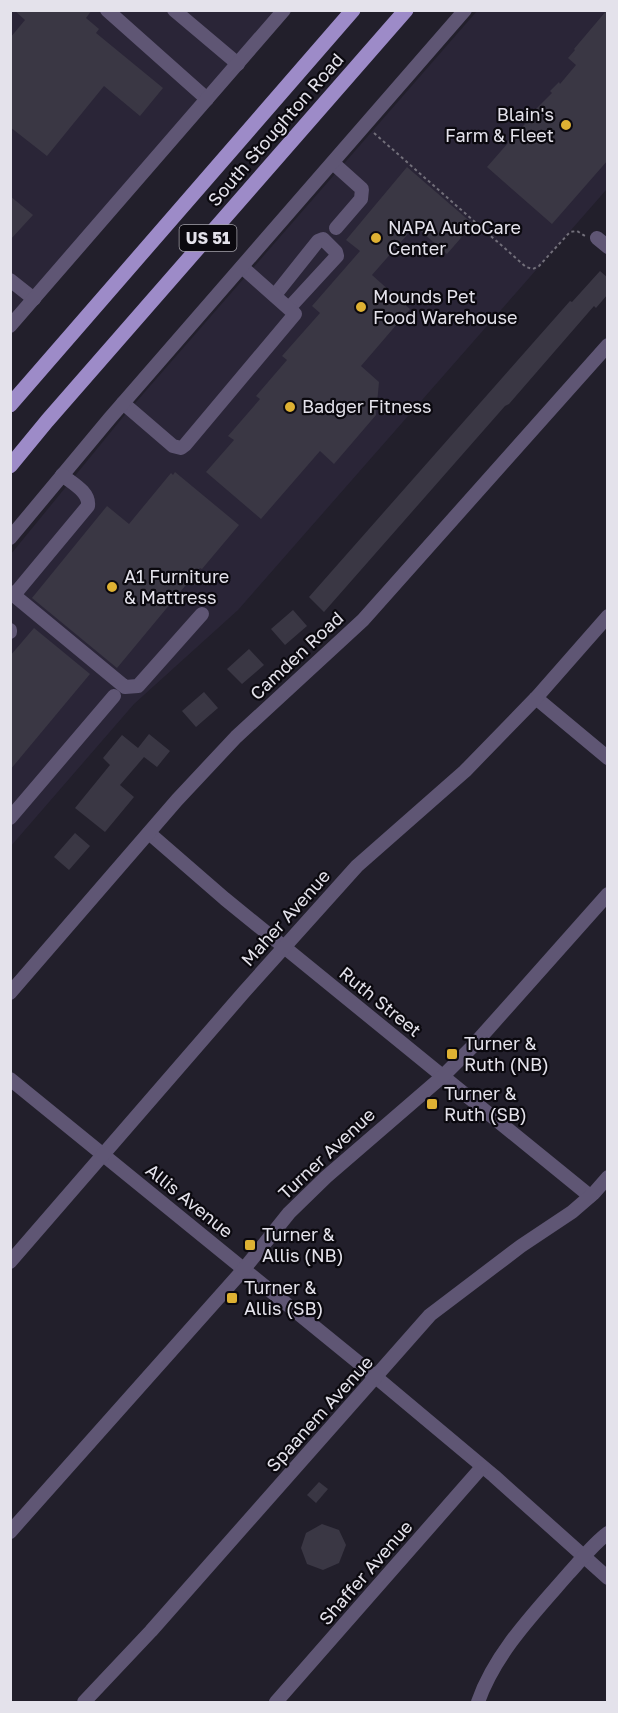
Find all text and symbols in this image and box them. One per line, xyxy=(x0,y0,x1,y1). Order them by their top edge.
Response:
street label: South Stoughton Road xyxy=(203,48,348,210)
place label: Blain's Farm & Fleet xyxy=(445,103,554,146)
marker: Blain's Farm & Fleet xyxy=(559,118,573,132)
place label: NAPA AutoCare Center xyxy=(388,216,521,259)
road number: US 51 xyxy=(180,225,236,251)
marker: NAPA AutoCare Center xyxy=(369,231,383,245)
place label: Mounds Pet Food Warehouse xyxy=(373,285,517,328)
marker: Mounds Pet Food Warehouse xyxy=(354,300,368,314)
place label: Badger Fitness xyxy=(302,395,432,417)
marker: Badger Fitness xyxy=(283,400,297,414)
place label: A1 Furniture & Mattress xyxy=(124,565,229,608)
marker: A1 Furniture & Mattress xyxy=(105,580,119,594)
street label: Camden Road xyxy=(245,606,348,704)
street label: Maher Avenue xyxy=(236,865,334,970)
street label: Ruth Street xyxy=(335,962,426,1041)
place label: Turner & Ruth (NB) xyxy=(464,1032,549,1075)
marker: Turner & Ruth (NB) xyxy=(445,1047,459,1061)
place label: Turner & Ruth (SB) xyxy=(444,1082,527,1125)
marker: Turner & Ruth (SB) xyxy=(425,1097,439,1111)
street label: Turner Avenue xyxy=(273,1103,379,1204)
street label: Allis Avenue xyxy=(142,1158,238,1242)
place label: Turner & Allis (NB) xyxy=(262,1223,344,1266)
marker: Turner & Allis (NB) xyxy=(243,1238,257,1252)
place label: Turner & Allis (SB) xyxy=(244,1276,323,1319)
marker: Turner & Allis (SB) xyxy=(225,1291,239,1305)
street label: Spaanem Avenue xyxy=(261,1351,377,1476)
street label: Shaffer Avenue xyxy=(314,1516,417,1629)

